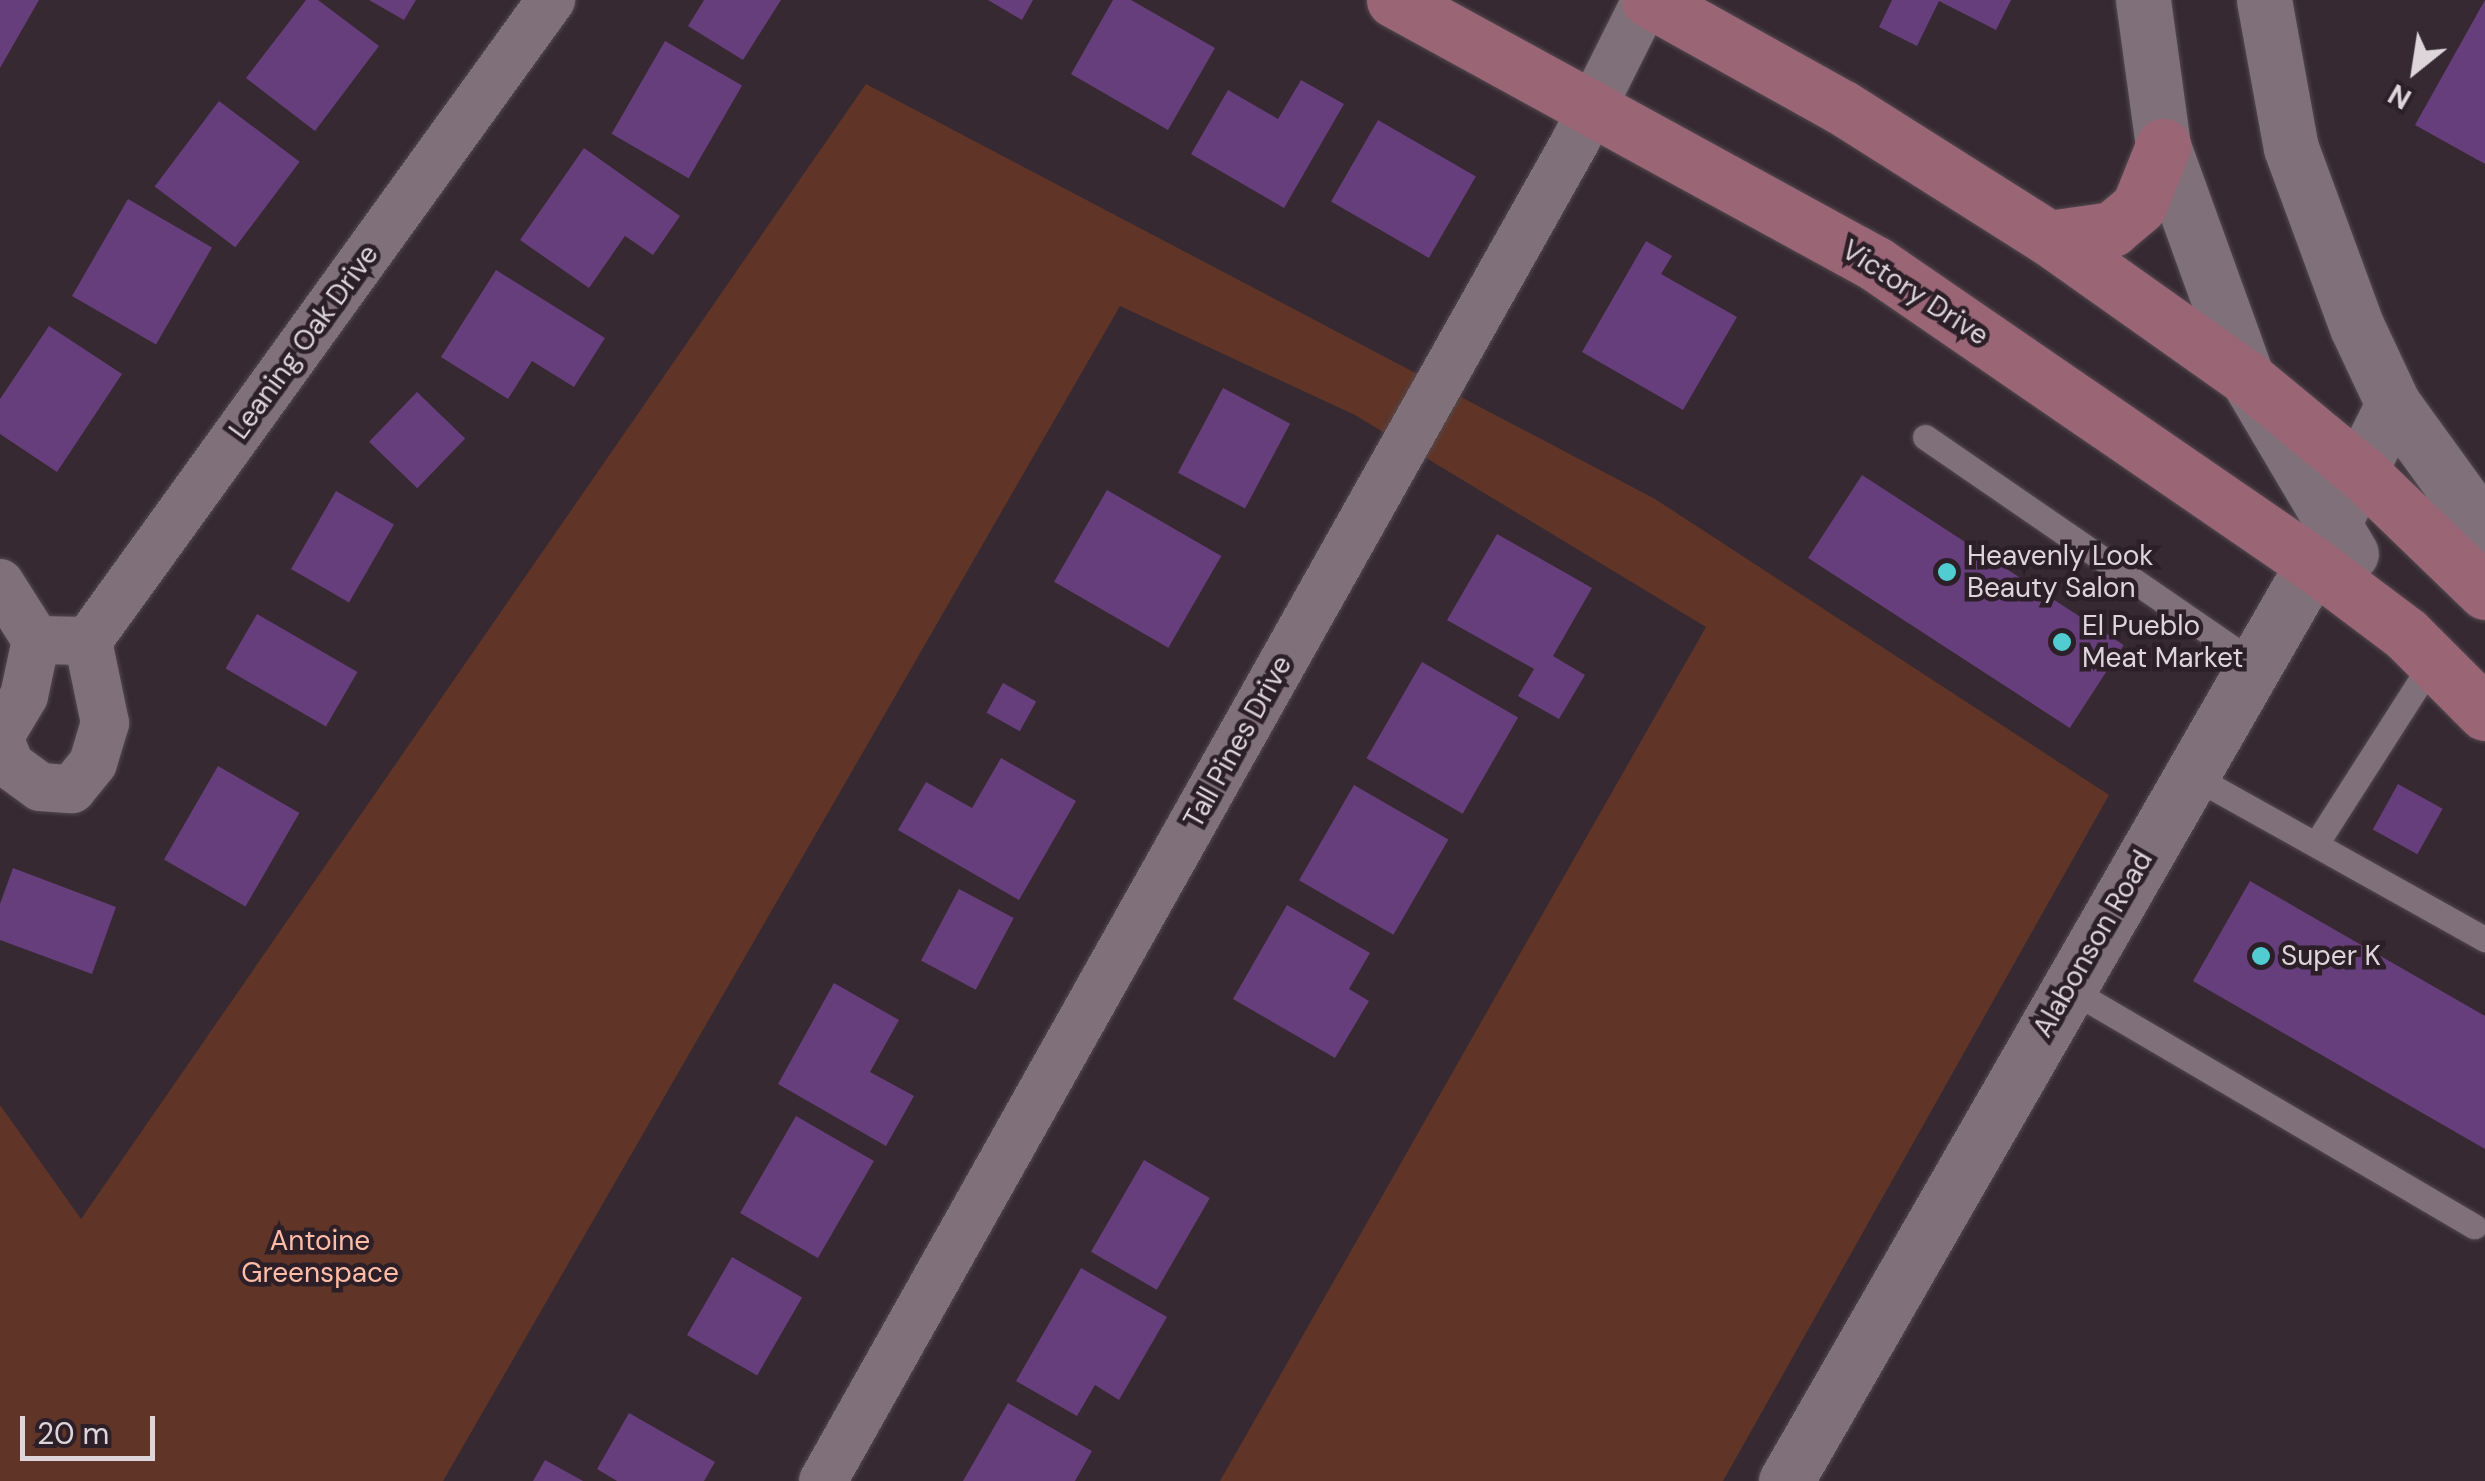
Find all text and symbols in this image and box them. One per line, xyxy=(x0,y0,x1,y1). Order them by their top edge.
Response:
north arrow xyxy=(2365,20,2465,120)
text: N xyxy=(2382,75,2418,118)
street label: Victory Drive xyxy=(1835,233,1995,353)
street label: Leaning Oak Drive xyxy=(222,238,386,446)
place label: Heavenly Look Beauty Salon xyxy=(1967,539,2153,605)
marker: Heavenly Look Beauty Salon xyxy=(1936,561,1958,583)
place label: El Pueblo Meat Market xyxy=(2082,609,2243,675)
marker: El Pueblo Meat Market xyxy=(2051,631,2073,653)
street label: Tall Pines Drive xyxy=(1177,650,1299,834)
street label: Alabonson Road xyxy=(2026,845,2160,1043)
place label: Super K xyxy=(2281,939,2381,973)
marker: Super K xyxy=(2250,945,2272,967)
park label: Antoine Greenspace xyxy=(241,1224,399,1290)
scale bar xyxy=(25,1396,160,1458)
text: 20 m xyxy=(37,1414,109,1453)

